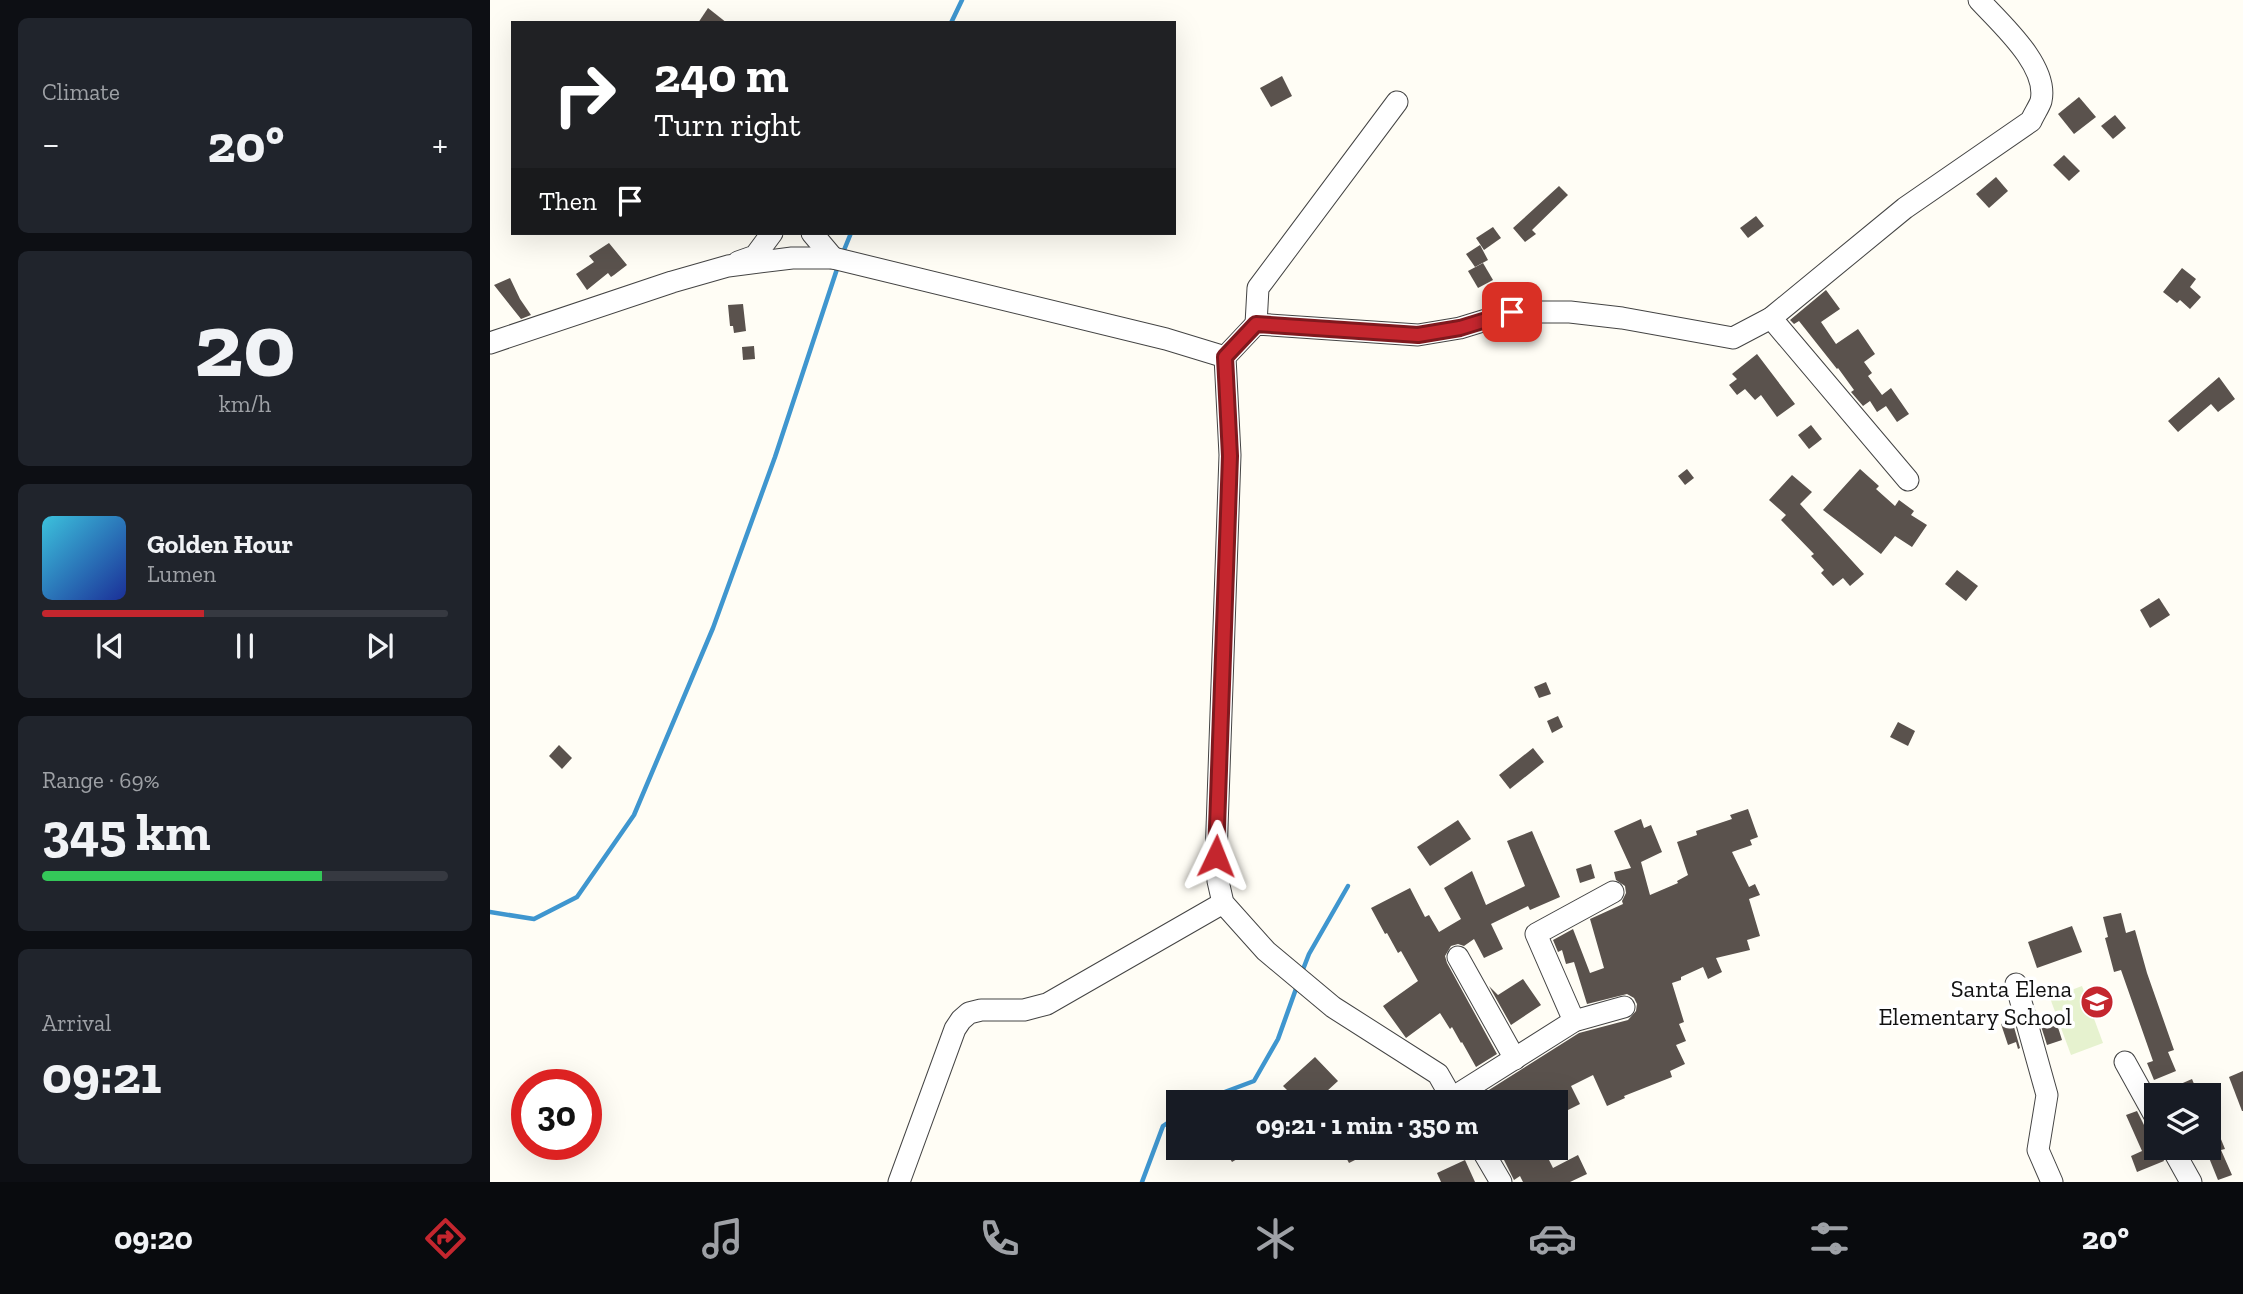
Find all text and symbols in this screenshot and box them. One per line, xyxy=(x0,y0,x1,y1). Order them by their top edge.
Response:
text: 240 m xyxy=(654,46,789,105)
icon: right xyxy=(539,49,630,140)
text: Climate xyxy=(42,78,120,106)
text: Turn right xyxy=(654,106,801,144)
text: 20° xyxy=(208,113,284,175)
text: − xyxy=(42,121,60,167)
text: + xyxy=(432,121,448,167)
icon: arrive xyxy=(611,182,649,220)
text: Then xyxy=(539,185,597,217)
pin xyxy=(1482,282,1542,342)
text: 20 xyxy=(194,290,296,399)
icon: arrive xyxy=(1493,293,1531,331)
text: km/h xyxy=(219,390,271,418)
text: Golden Hour xyxy=(147,528,293,560)
text: Lumen xyxy=(147,560,216,588)
icon: previous xyxy=(91,627,129,665)
icon: pause xyxy=(226,627,264,665)
icon: next xyxy=(361,627,399,665)
text: Range · 69% xyxy=(42,766,160,794)
text: 345 km xyxy=(42,801,211,863)
position arrow xyxy=(1179,819,1253,893)
place label: Santa Elena Elementary School xyxy=(1878,974,2072,1031)
school or university icon: Santa Elena Elementary School xyxy=(2078,983,2116,1021)
text: Arrival xyxy=(42,1009,111,1037)
text: 09:21 xyxy=(42,1044,162,1106)
speed limit sign: 30 xyxy=(511,1069,602,1160)
map controls xyxy=(2144,1083,2221,1160)
button: layers xyxy=(2144,1083,2221,1160)
text: 09:21 · 1 min · 350 m xyxy=(1256,1109,1478,1141)
icon: directions xyxy=(421,1214,470,1263)
icon: music xyxy=(698,1214,747,1263)
icon: phone xyxy=(975,1214,1024,1263)
icon: climate xyxy=(1251,1214,1300,1263)
icon: car xyxy=(1528,1214,1577,1263)
icon: filters xyxy=(1805,1214,1854,1263)
text: 09:20 xyxy=(114,1219,193,1257)
text: 20° xyxy=(2082,1219,2129,1257)

